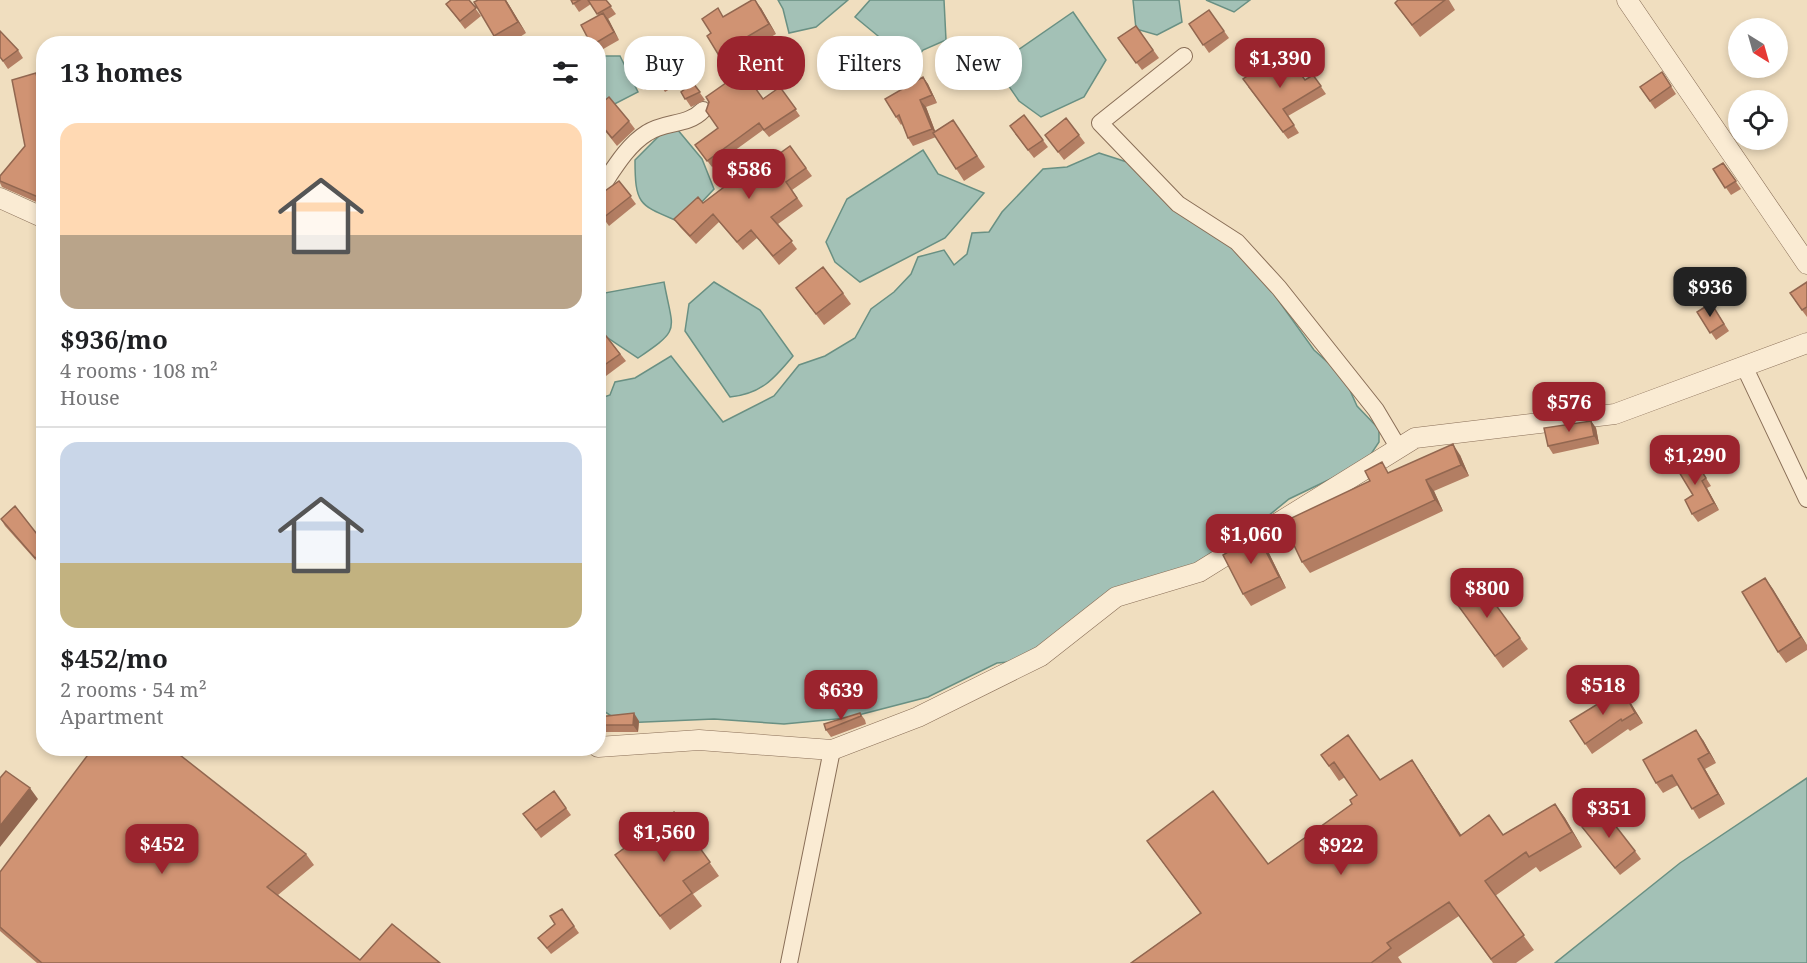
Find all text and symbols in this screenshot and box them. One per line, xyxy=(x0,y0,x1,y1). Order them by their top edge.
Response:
north arrow xyxy=(1728,18,1788,78)
map controls xyxy=(1728,18,1788,150)
chip: Buy xyxy=(624,36,705,90)
chip: Rent xyxy=(717,36,805,90)
chip: Filters xyxy=(817,36,923,90)
chip: New xyxy=(935,36,1022,90)
pin: $1,390 xyxy=(1231,38,1329,89)
text: $1,390 xyxy=(1249,44,1311,71)
text: 13 homes xyxy=(60,54,182,90)
icon: filters xyxy=(549,56,582,89)
button: locate xyxy=(1728,90,1788,150)
pin: $586 xyxy=(713,149,785,200)
text: $586 xyxy=(726,155,772,182)
icon: home xyxy=(267,162,375,270)
pin: $936 xyxy=(1674,267,1746,318)
text: $936 xyxy=(1687,273,1733,300)
text: $936/mo xyxy=(60,321,168,357)
text: 4 rooms · 108 m² xyxy=(60,357,218,384)
pin: $576 xyxy=(1533,382,1605,433)
text: House xyxy=(60,384,120,411)
text: $576 xyxy=(1546,388,1592,415)
pin: $1,290 xyxy=(1646,435,1744,486)
text: $1,290 xyxy=(1664,441,1726,468)
icon: home xyxy=(267,481,375,589)
pin: $1,060 xyxy=(1202,514,1300,565)
text: $1,060 xyxy=(1220,520,1282,547)
pin: $800 xyxy=(1451,568,1523,619)
text: $800 xyxy=(1464,574,1510,601)
text: $452/mo xyxy=(60,640,168,676)
pin: $518 xyxy=(1567,665,1639,716)
pin: $639 xyxy=(805,670,877,721)
text: $518 xyxy=(1580,671,1626,698)
text: 2 rooms · 54 m² xyxy=(60,676,207,703)
text: $639 xyxy=(818,676,864,703)
text: Apartment xyxy=(60,703,164,730)
pin: $351 xyxy=(1573,788,1645,839)
text: $351 xyxy=(1586,794,1632,821)
pin: $1,560 xyxy=(615,812,713,863)
text: $1,560 xyxy=(633,818,695,845)
pin: $452 xyxy=(126,824,198,875)
pin: $922 xyxy=(1305,825,1377,876)
text: $452 xyxy=(139,830,185,857)
text: $922 xyxy=(1318,831,1364,858)

